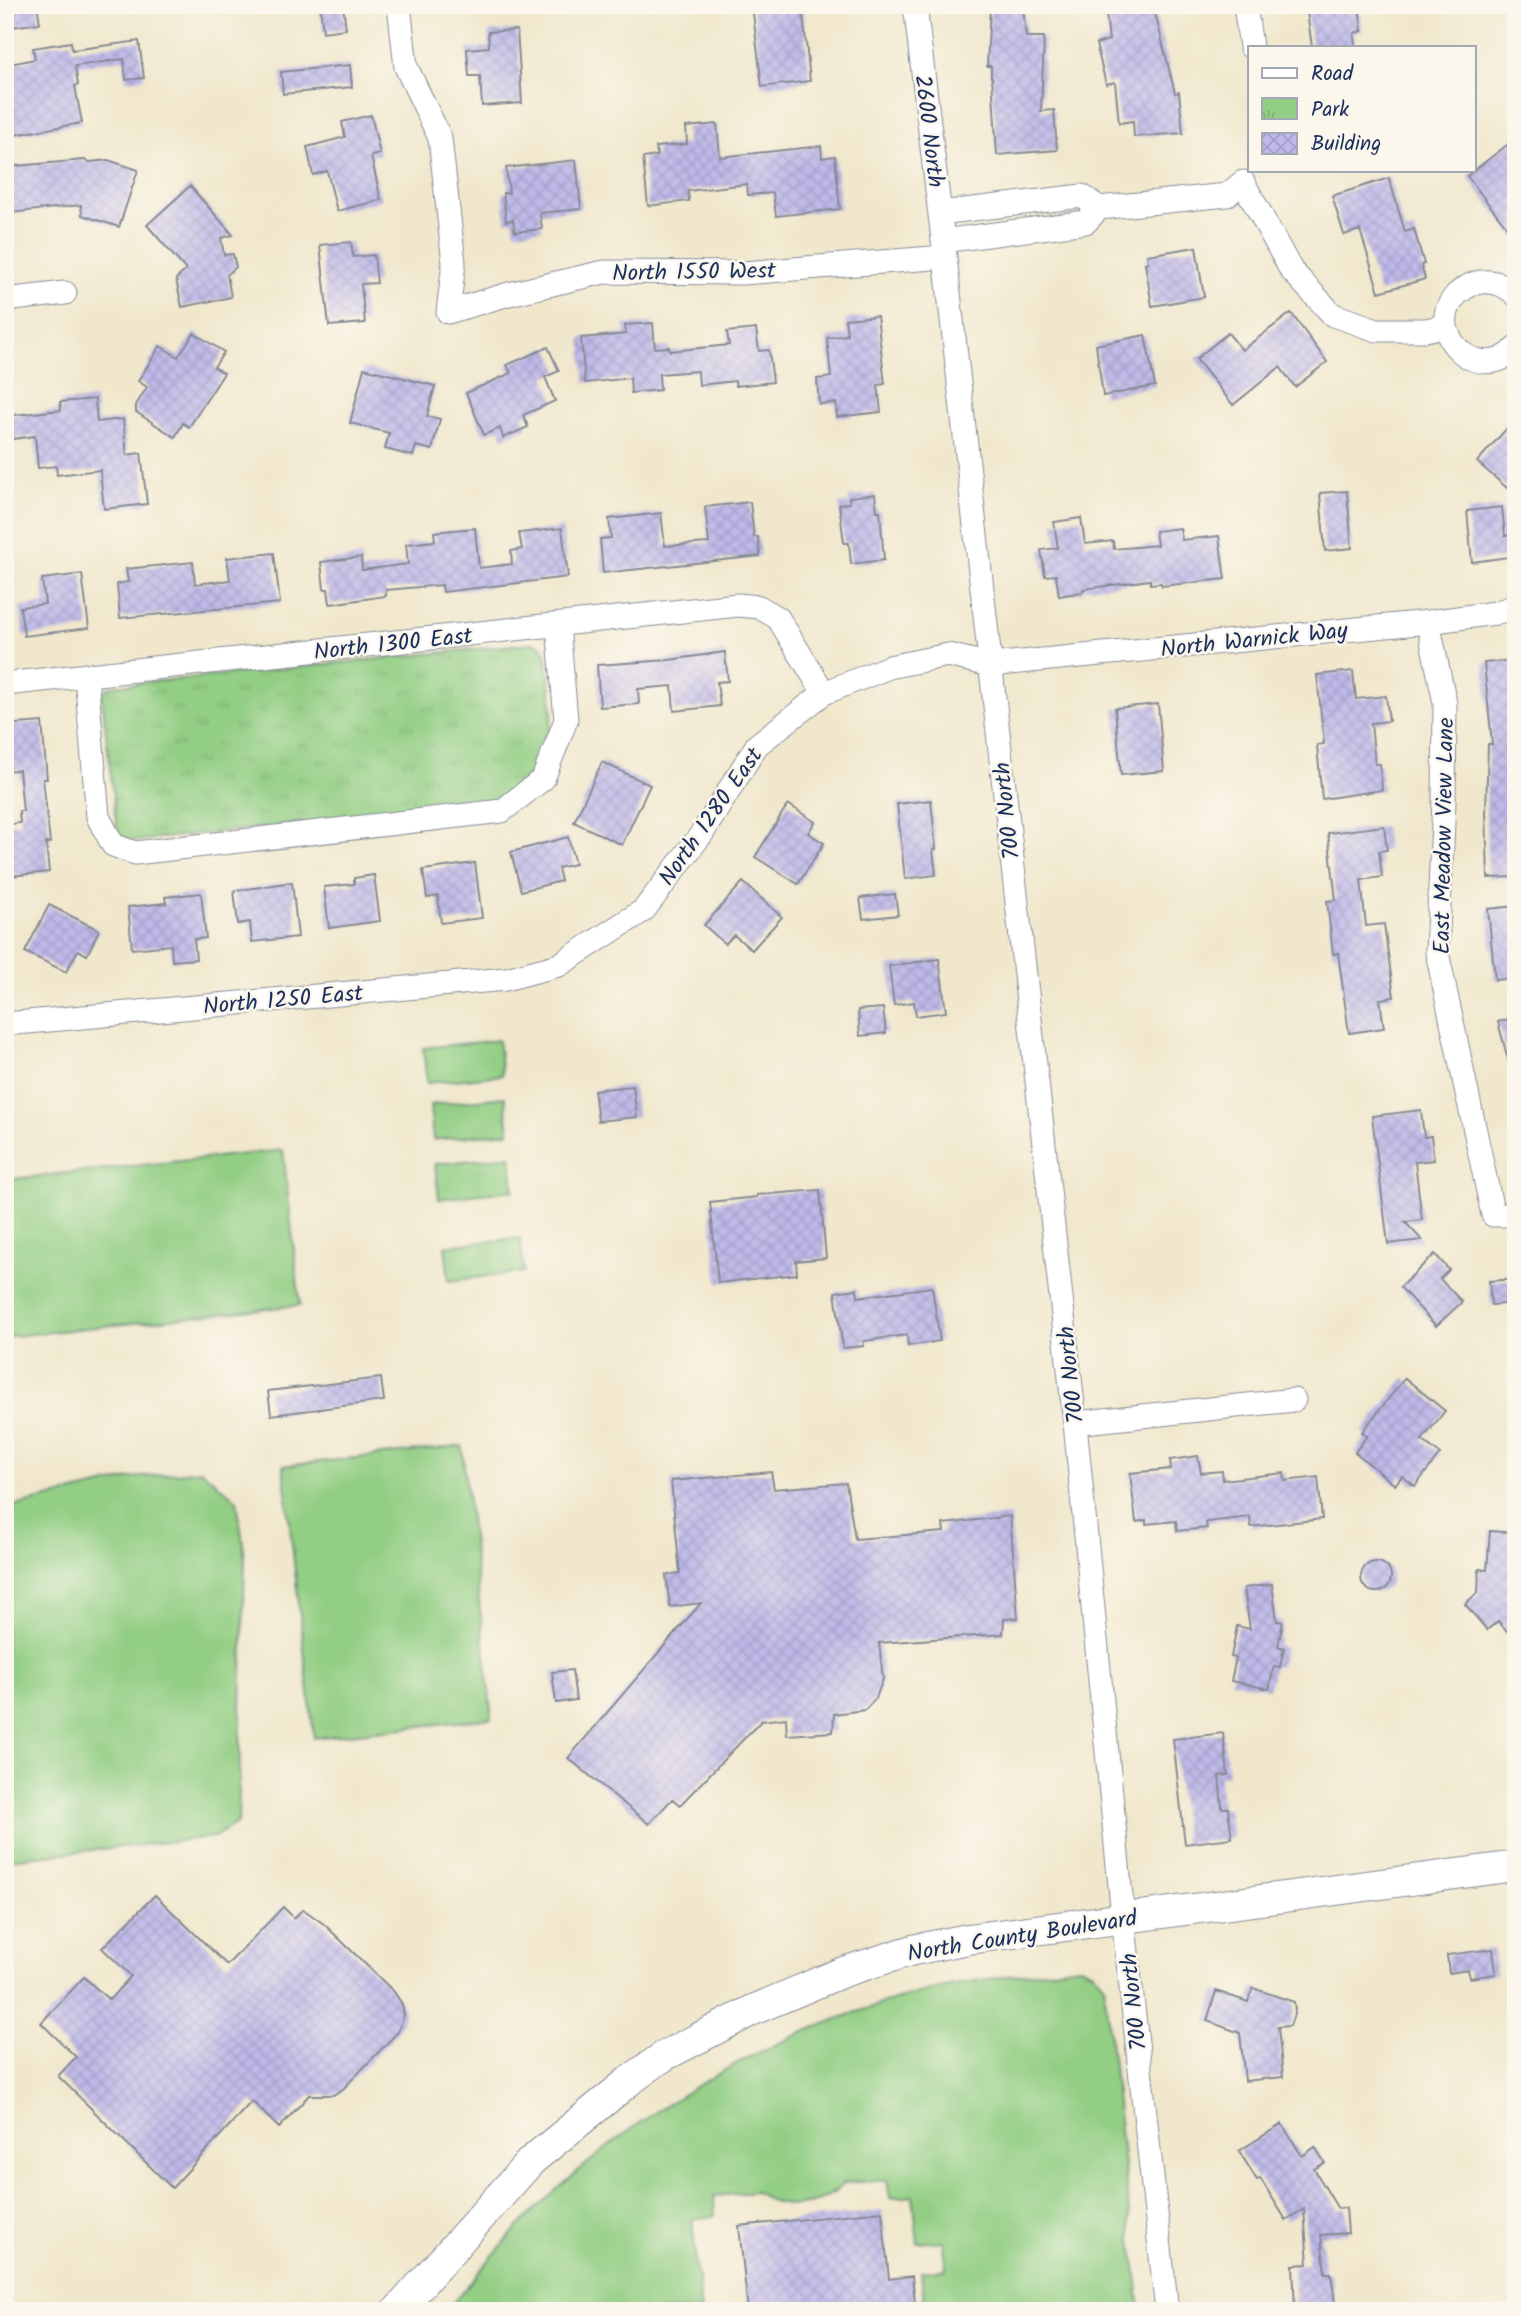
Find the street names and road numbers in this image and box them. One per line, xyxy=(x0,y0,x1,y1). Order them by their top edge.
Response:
street label: 2600 North xyxy=(903,73,953,190)
street label: North 1550 West xyxy=(612,254,777,292)
street label: North Warnick Way xyxy=(1159,613,1350,669)
street label: North 1300 East xyxy=(312,619,476,671)
street label: East Meadow View Lane xyxy=(1425,717,1465,955)
street label: North 1280 East xyxy=(650,740,774,894)
street label: 700 North xyxy=(985,760,1031,861)
street label: North 1250 East xyxy=(202,976,366,1026)
street label: 700 North xyxy=(1049,1324,1095,1425)
street label: North County Boulevard xyxy=(905,1901,1140,1973)
street label: 700 North xyxy=(1112,1951,1158,2052)

